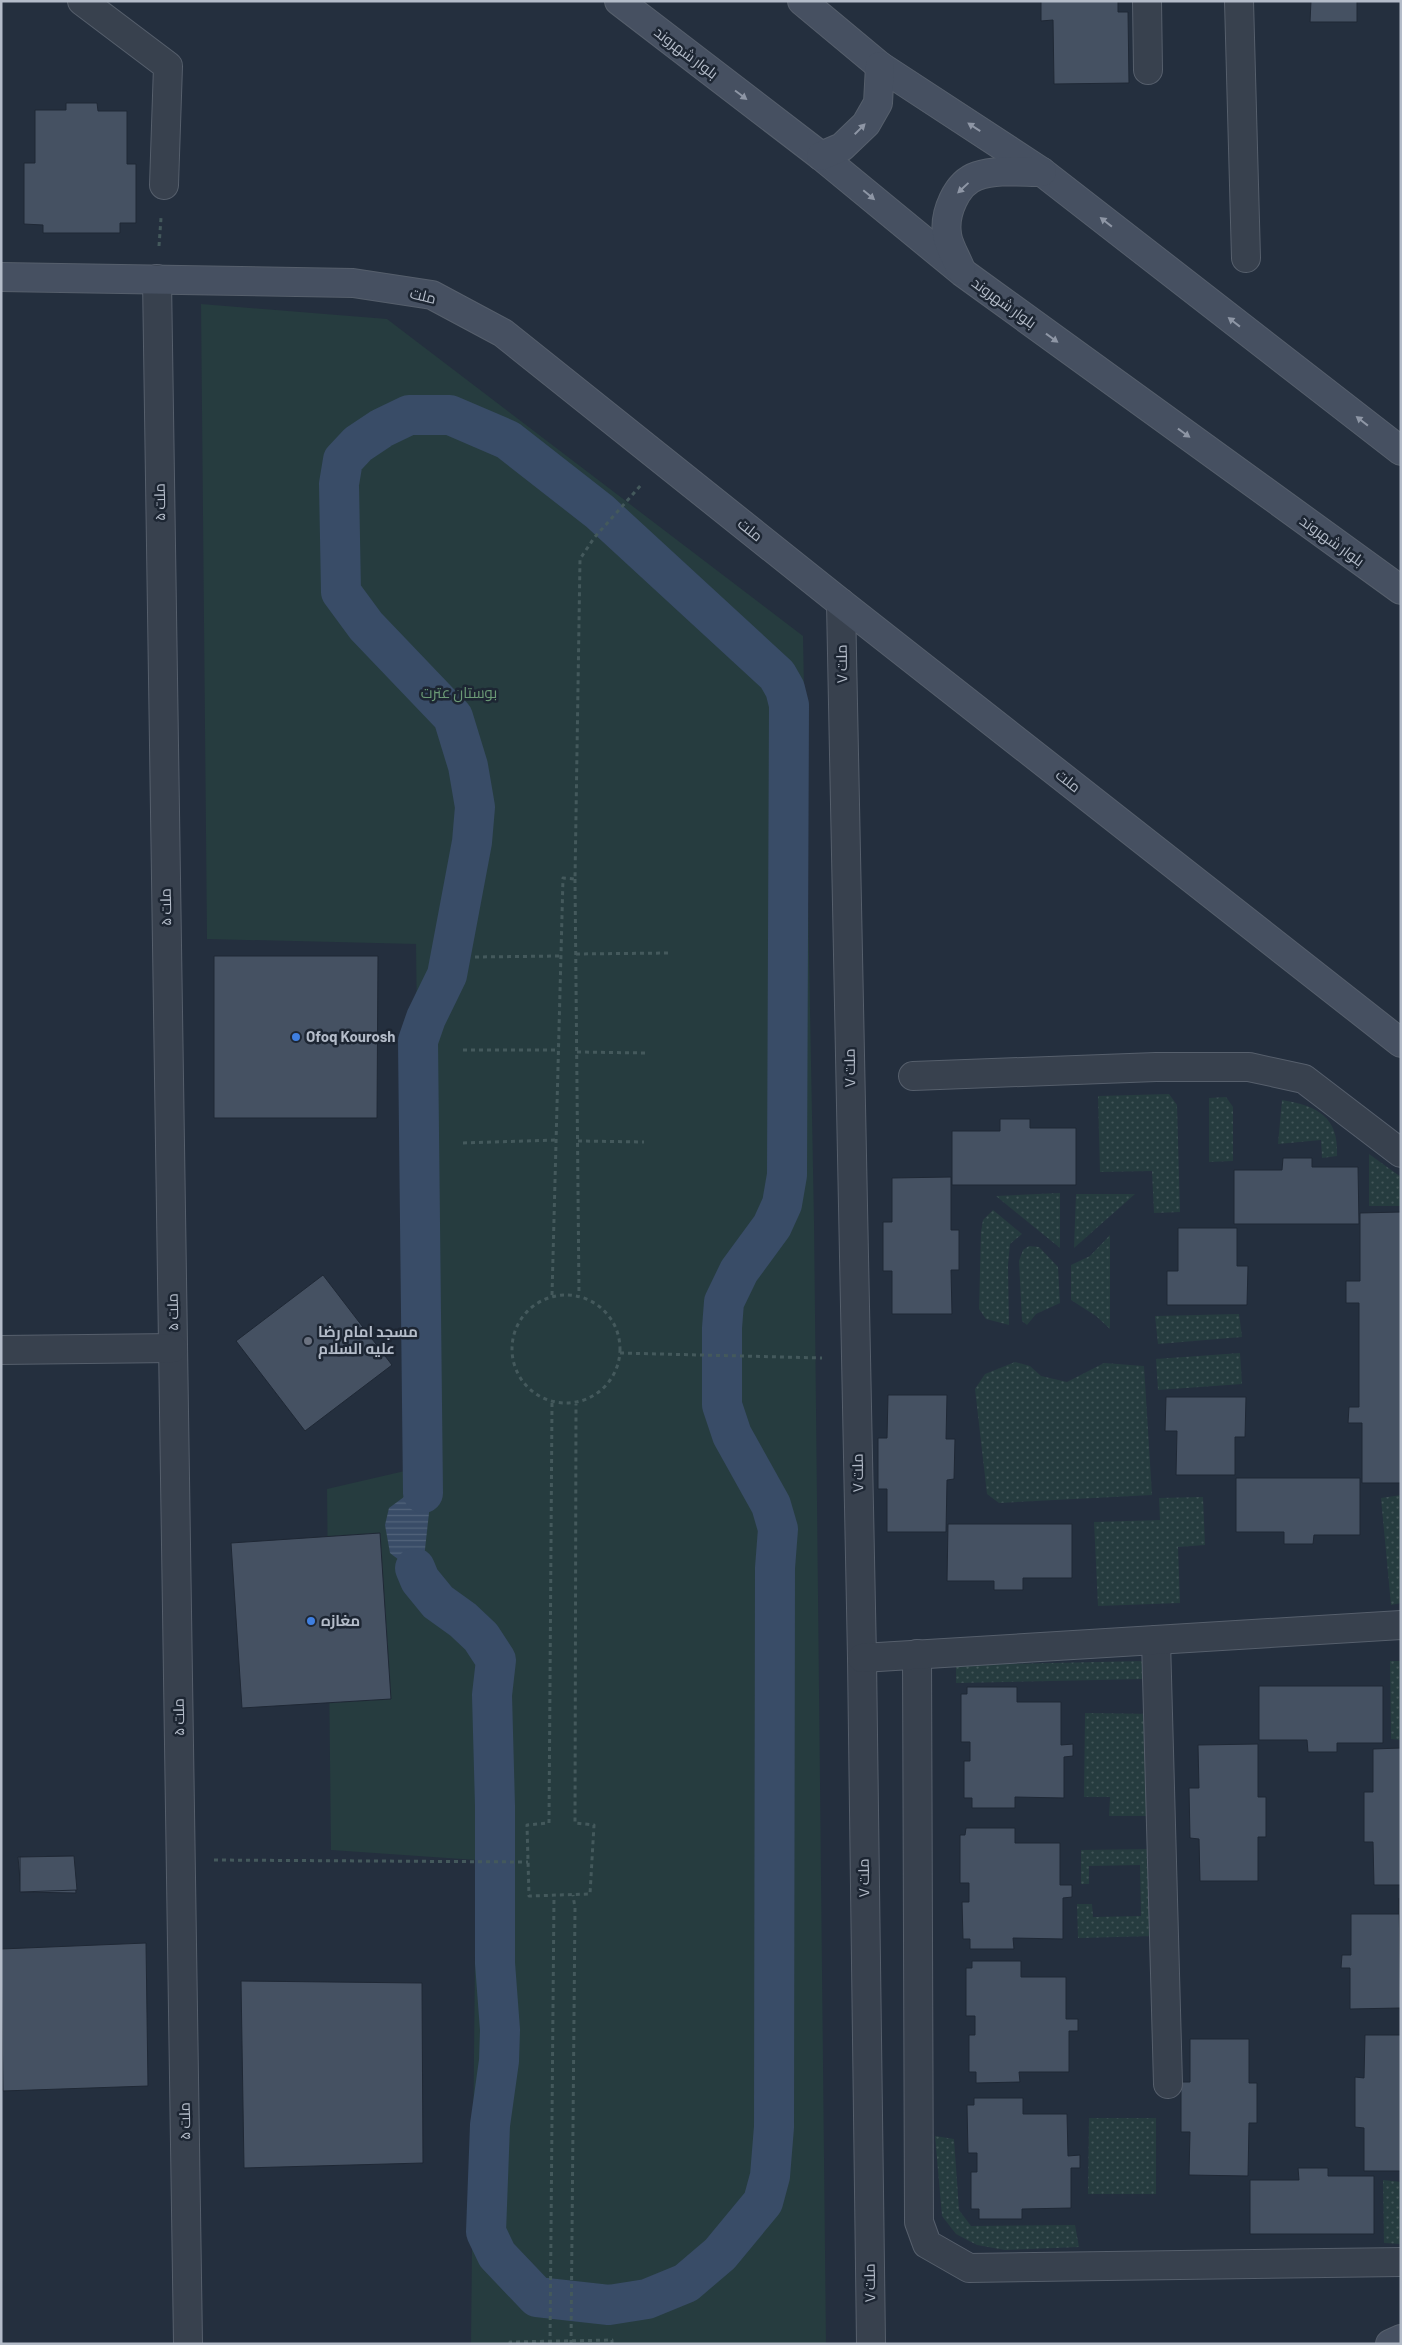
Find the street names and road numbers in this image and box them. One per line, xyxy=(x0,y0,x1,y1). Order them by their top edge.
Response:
street label: بلوار شهروند xyxy=(650,22,722,84)
street label: بلوار شهروند xyxy=(968,273,1040,333)
street label: ملت xyxy=(408,283,438,307)
street label: ملت ۵ xyxy=(150,483,168,521)
street label: بلوار شهروند xyxy=(1296,511,1368,571)
street label: ملت xyxy=(735,514,767,545)
street label: ملت ۷ xyxy=(832,644,850,684)
street label: ملت xyxy=(1053,765,1085,795)
street label: ملت ۵ xyxy=(156,888,174,926)
street label: ملت ۷ xyxy=(840,1048,858,1088)
street label: ملت ۵ xyxy=(163,1293,181,1331)
street label: ملت ۷ xyxy=(848,1453,866,1493)
street label: ملت ۵ xyxy=(169,1698,187,1736)
street label: ملت ۷ xyxy=(854,1858,872,1898)
street label: ملت ۵ xyxy=(175,2102,193,2140)
street label: ملت ۷ xyxy=(860,2263,878,2303)

